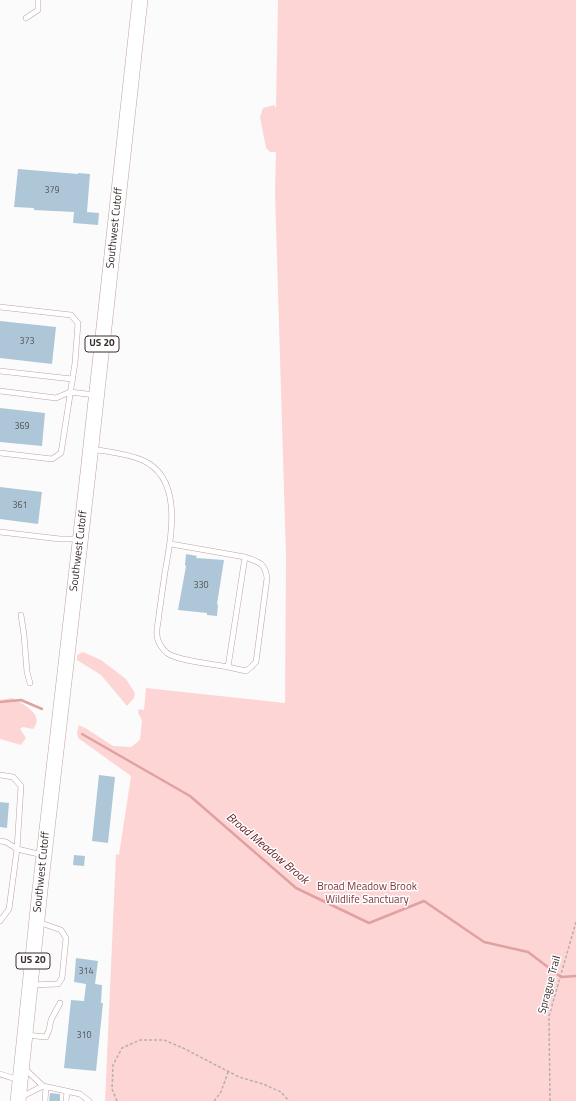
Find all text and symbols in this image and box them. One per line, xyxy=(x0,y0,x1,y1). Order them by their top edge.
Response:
house number: 379 xyxy=(44,186,60,196)
street label: Southwest Cutoff xyxy=(104,187,126,269)
road number: US 20 xyxy=(85,336,119,352)
house number: 373 xyxy=(19,337,35,347)
house number: 369 xyxy=(14,422,30,432)
house number: 361 xyxy=(12,501,28,511)
street label: Southwest Cutoff xyxy=(67,510,91,592)
house number: 330 xyxy=(193,581,209,591)
water label: Broad Meadow Brook xyxy=(223,810,311,888)
street label: Southwest Cutoff xyxy=(31,831,53,913)
park label: Broad Meadow Brook Wildlife Sanctuary xyxy=(317,880,417,906)
road number: US 20 xyxy=(16,953,50,969)
street label: Sprague Trail xyxy=(536,954,564,1016)
house number: 314 xyxy=(78,967,94,977)
house number: 310 xyxy=(76,1031,92,1041)

